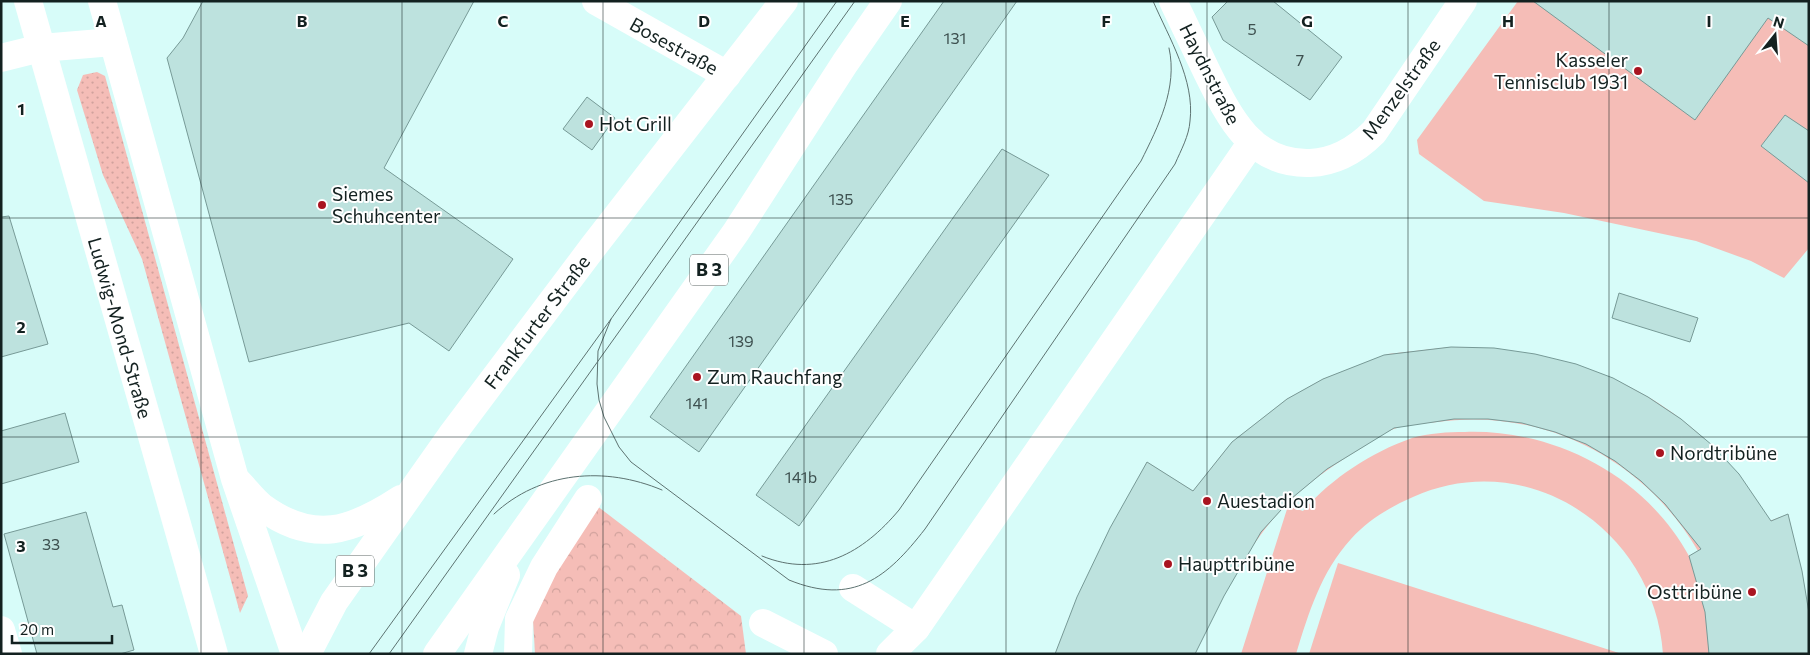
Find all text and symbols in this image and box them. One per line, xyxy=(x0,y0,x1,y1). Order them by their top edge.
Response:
north arrow xyxy=(1750,10,1800,60)
text: A xyxy=(95,11,107,30)
text: B xyxy=(297,11,308,30)
text: C xyxy=(498,11,509,30)
text: D xyxy=(698,11,710,30)
text: E xyxy=(900,11,910,30)
text: F xyxy=(1101,11,1111,30)
text: G xyxy=(1301,11,1313,30)
text: H xyxy=(1502,11,1514,30)
text: I xyxy=(1706,11,1712,30)
street label: Bosestraße xyxy=(626,12,722,79)
text: N xyxy=(1771,12,1786,32)
street label: Haydnstraße xyxy=(1175,19,1246,128)
house number: 5 xyxy=(1247,19,1257,38)
house number: 131 xyxy=(944,28,966,47)
street label: Menzelstraße xyxy=(1356,34,1445,143)
place label: Kasseler Tennisclub 1931 xyxy=(1494,48,1628,93)
house number: 7 xyxy=(1296,50,1304,69)
marker: Kasseler Tennisclub 1931 xyxy=(1632,65,1644,77)
text: 1 xyxy=(17,99,25,118)
place label: Hot Grill xyxy=(599,112,672,135)
marker: Hot Grill xyxy=(583,118,595,130)
place label: Siemes Schuhcenter xyxy=(332,182,441,227)
house number: 135 xyxy=(828,189,854,208)
marker: Siemes Schuhcenter xyxy=(316,199,328,211)
street label: Ludwig-Mond-Straße xyxy=(84,235,157,421)
street label: Frankfurter Straße xyxy=(479,250,594,393)
road number: B 3 xyxy=(690,254,728,286)
text: 2 xyxy=(16,317,26,336)
house number: 139 xyxy=(728,331,754,350)
place label: Zum Rauchfang xyxy=(707,365,843,388)
marker: Zum Rauchfang xyxy=(691,371,703,383)
house number: 141 xyxy=(686,393,708,412)
place label: Nordtribüne xyxy=(1670,441,1777,464)
marker: Nordtribüne xyxy=(1654,447,1666,459)
house number: 141b xyxy=(785,467,817,486)
place label: Auestadion xyxy=(1217,489,1315,512)
marker: Auestadion xyxy=(1201,495,1213,507)
house number: 33 xyxy=(42,534,60,553)
text: 3 xyxy=(16,536,26,555)
place label: Haupttribüne xyxy=(1178,552,1295,575)
road number: B 3 xyxy=(336,556,374,586)
marker: Haupttribüne xyxy=(1162,558,1174,570)
place label: Osttribüne xyxy=(1647,580,1742,603)
marker: Osttribüne xyxy=(1746,586,1758,598)
scale bar xyxy=(12,612,112,644)
text: 20 m xyxy=(20,620,54,638)

